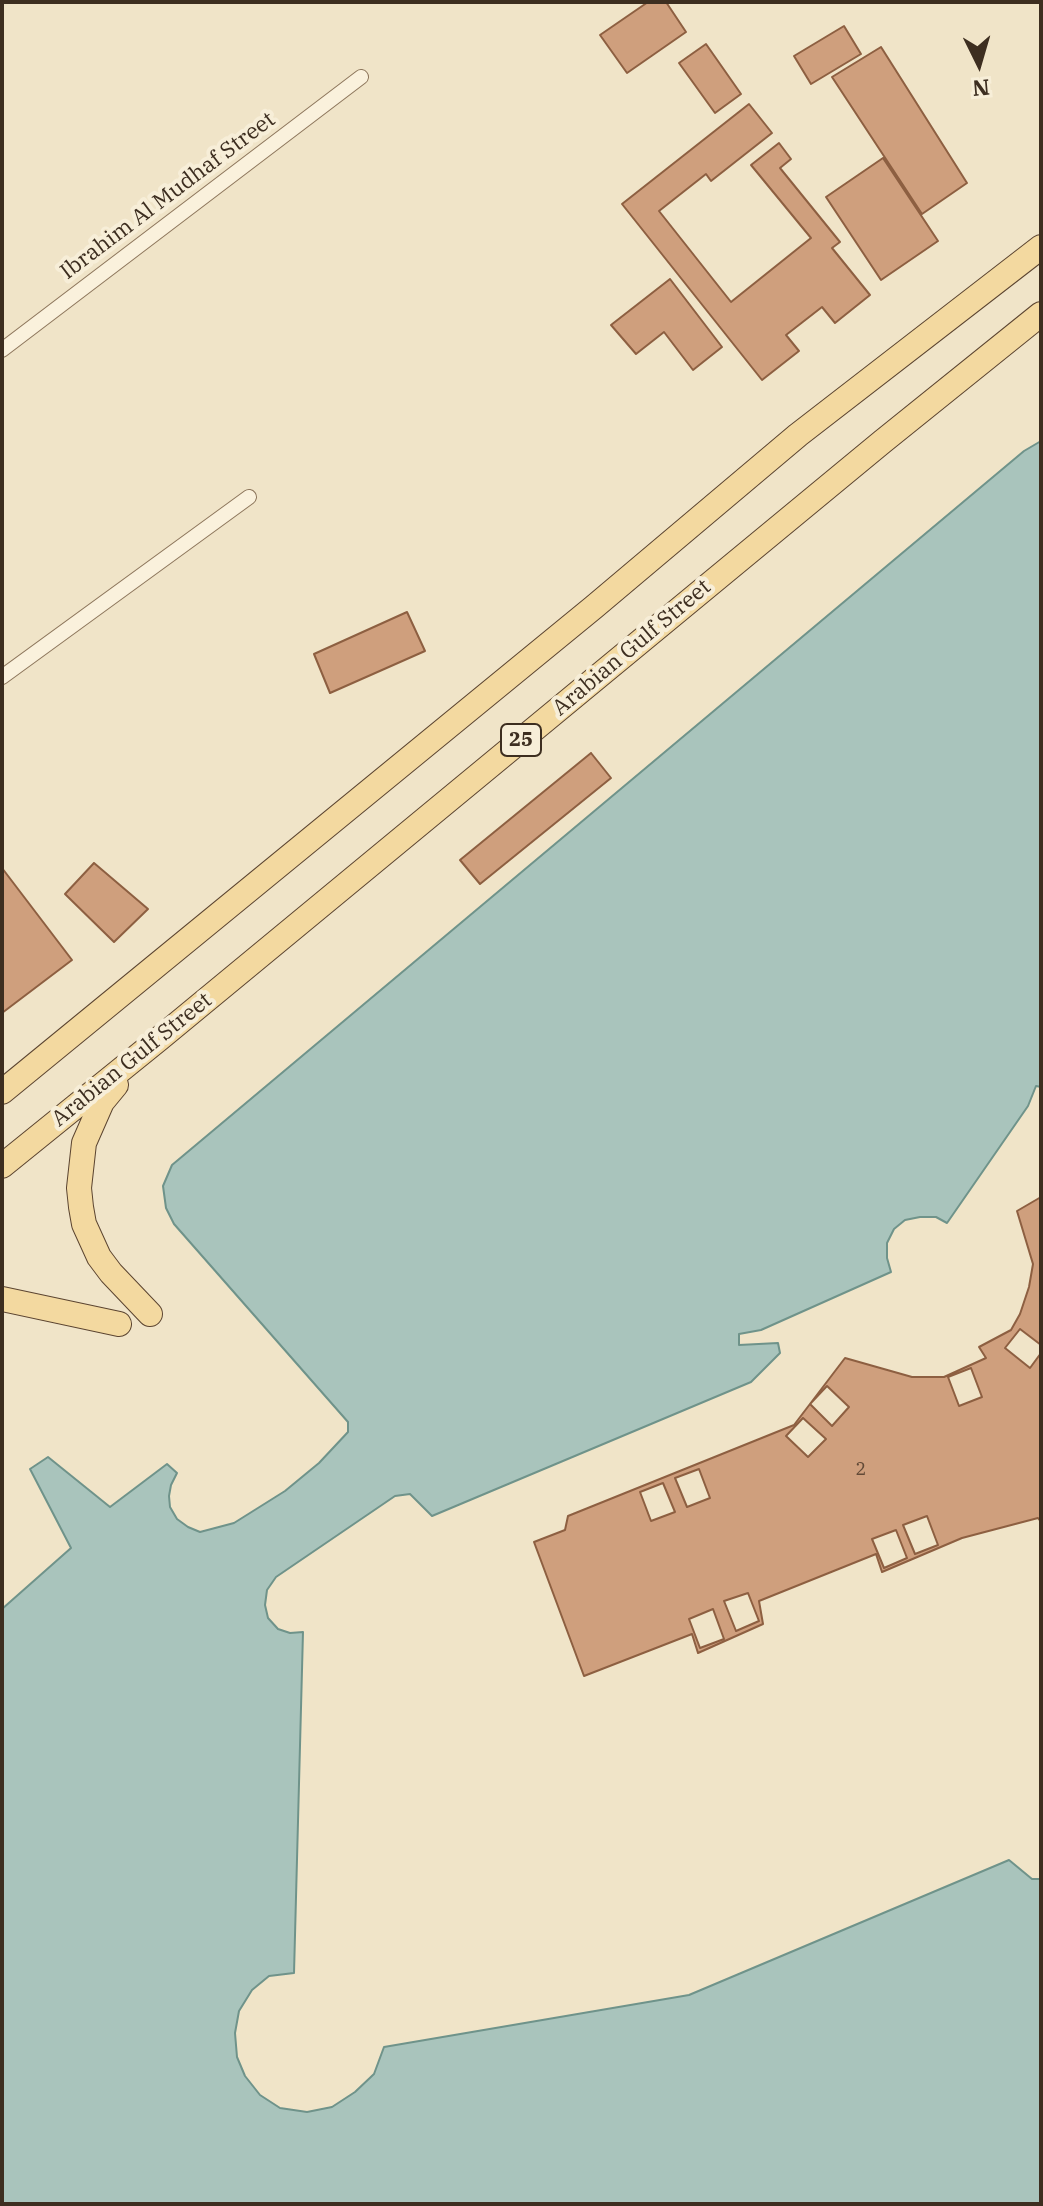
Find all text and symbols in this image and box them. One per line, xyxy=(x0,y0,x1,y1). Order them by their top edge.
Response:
north arrow xyxy=(939,24,1019,104)
text: N xyxy=(971,73,991,104)
street label: Ibrahim Al Mudhaf Street xyxy=(55,107,281,285)
street label: Arabian Gulf Street xyxy=(548,574,716,722)
road number: 25 xyxy=(501,724,541,756)
street label: Arabian Gulf Street xyxy=(47,987,217,1133)
house number: 2 xyxy=(856,1459,866,1481)

